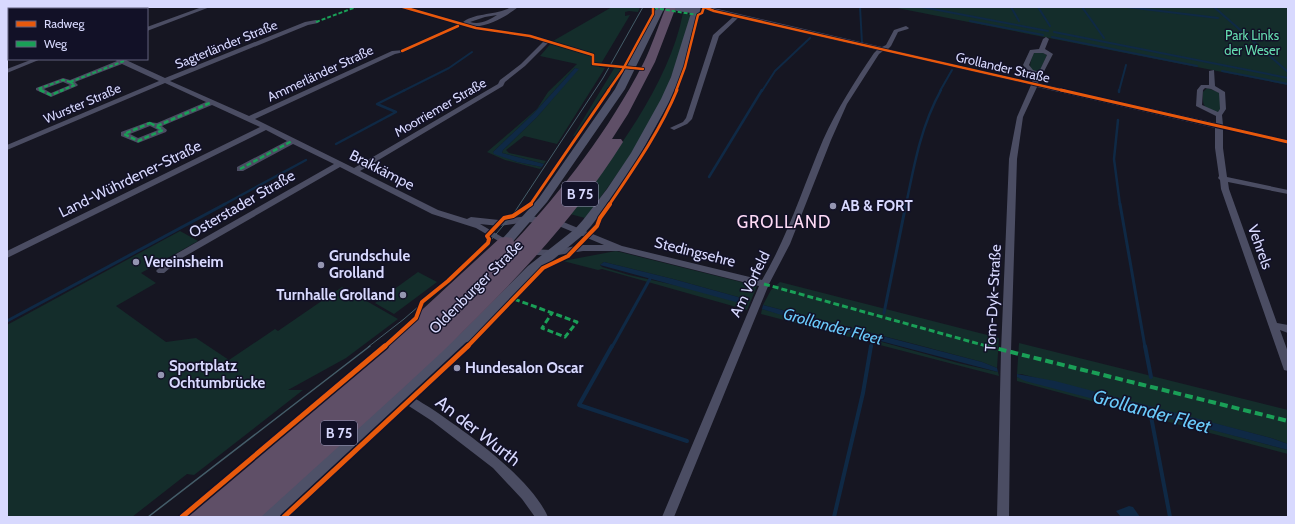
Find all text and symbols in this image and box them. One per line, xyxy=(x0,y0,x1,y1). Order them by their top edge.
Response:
legend xyxy=(8,8,148,60)
text: Radweg xyxy=(44,16,85,31)
street label: Sagterländer Straße xyxy=(172,16,280,72)
park label: Park Links der Weser xyxy=(1224,27,1281,58)
text: Weg xyxy=(44,36,68,51)
street label: Ammerländer Straße xyxy=(264,41,376,105)
street label: Grollander Straße xyxy=(954,48,1052,86)
street label: Moorriemer Straße xyxy=(391,74,489,140)
street label: Wurster Straße xyxy=(41,79,123,126)
street label: Land-Wührdener-Straße xyxy=(56,137,204,221)
street label: Brakkämpe xyxy=(347,146,418,194)
street label: Osterstader Straße xyxy=(186,166,298,242)
road number: B 75 xyxy=(562,182,598,206)
place label: AB & FORT xyxy=(841,197,913,215)
marker: AB & FORT xyxy=(828,201,838,211)
district label: GROLLAND xyxy=(737,212,831,232)
street label: Vehrels xyxy=(1244,222,1276,272)
street label: Stedingsehre xyxy=(653,233,738,271)
street label: Oldenburger Straße xyxy=(425,236,527,338)
street label: Tom-Dyk-Straße xyxy=(981,244,1005,352)
place label: Grundschule Grolland xyxy=(329,247,410,282)
street label: Am Vorfeld xyxy=(726,248,774,320)
place label: Vereinsheim xyxy=(144,253,224,271)
marker: Vereinsheim xyxy=(131,257,141,267)
marker: Grundschule Grolland xyxy=(316,260,326,270)
place label: Turnhalle Grolland xyxy=(276,286,395,304)
marker: Turnhalle Grolland xyxy=(398,290,408,300)
water label: Grollander Fleet xyxy=(781,304,886,349)
place label: Sportplatz Ochtumbrücke xyxy=(169,357,265,392)
place label: Hundesalon Oscar xyxy=(465,359,583,377)
marker: Hundesalon Oscar xyxy=(452,363,462,373)
marker: Sportplatz Ochtumbrücke xyxy=(156,370,166,380)
water label: Grollander Fleet xyxy=(1090,385,1215,439)
street label: An der Wurth xyxy=(431,391,525,471)
road number: B 75 xyxy=(321,421,357,445)

